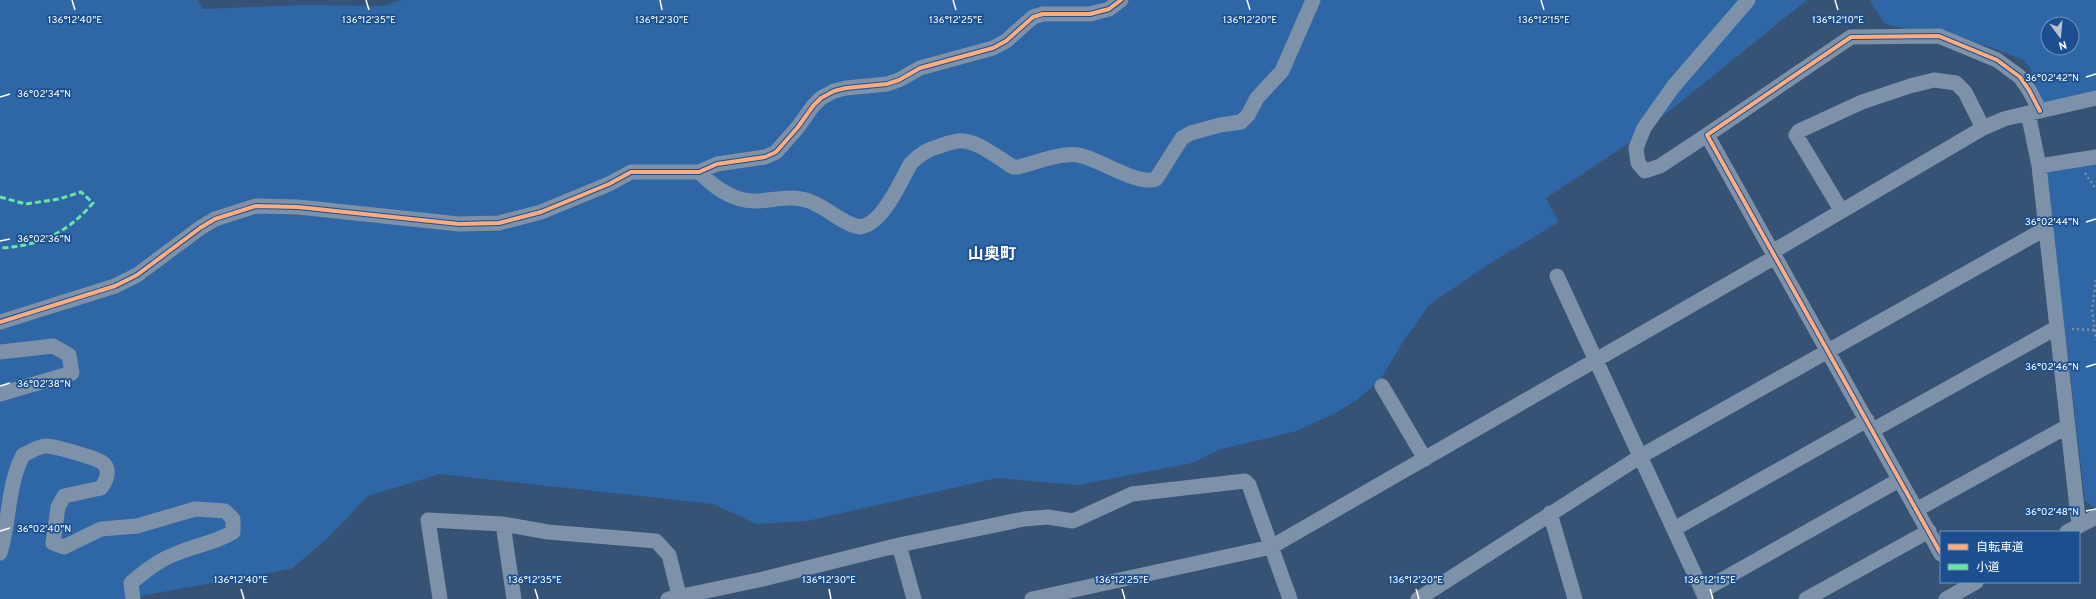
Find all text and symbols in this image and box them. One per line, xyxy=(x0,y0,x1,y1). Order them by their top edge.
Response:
text: 136°12'40"E xyxy=(48,14,102,27)
text: 136°12'35"E xyxy=(342,14,396,27)
text: 136°12'30"E xyxy=(635,14,689,27)
text: 136°12'25"E xyxy=(929,14,983,27)
text: 136°12'20"E xyxy=(1223,14,1277,27)
text: 136°12'15"E xyxy=(1518,14,1570,27)
text: 136°12'10"E xyxy=(1812,14,1864,27)
north arrow xyxy=(2040,16,2080,56)
text: N xyxy=(2057,37,2068,52)
text: 36°02'42"N xyxy=(2025,72,2079,85)
text: 36°02'34"N xyxy=(17,88,71,101)
text: 36°02'44"N xyxy=(2025,216,2079,229)
text: 36°02'36"N xyxy=(17,233,71,246)
district label: 山奥町 xyxy=(968,245,1016,265)
text: 36°02'46"N xyxy=(2025,361,2079,374)
text: 36°02'38"N xyxy=(17,378,71,391)
text: 36°02'48"N xyxy=(2025,506,2079,519)
text: 36°02'40"N xyxy=(17,523,71,536)
legend xyxy=(1940,531,2080,583)
text: 自転車道 xyxy=(1976,540,2024,556)
text: 小道 xyxy=(1976,560,2000,576)
text: 136°12'40"E xyxy=(214,574,268,587)
text: 136°12'35"E xyxy=(508,574,562,587)
text: 136°12'30"E xyxy=(802,574,856,587)
text: 136°12'25"E xyxy=(1095,574,1149,587)
text: 136°12'20"E xyxy=(1389,574,1443,587)
text: 136°12'15"E xyxy=(1684,574,1736,587)

